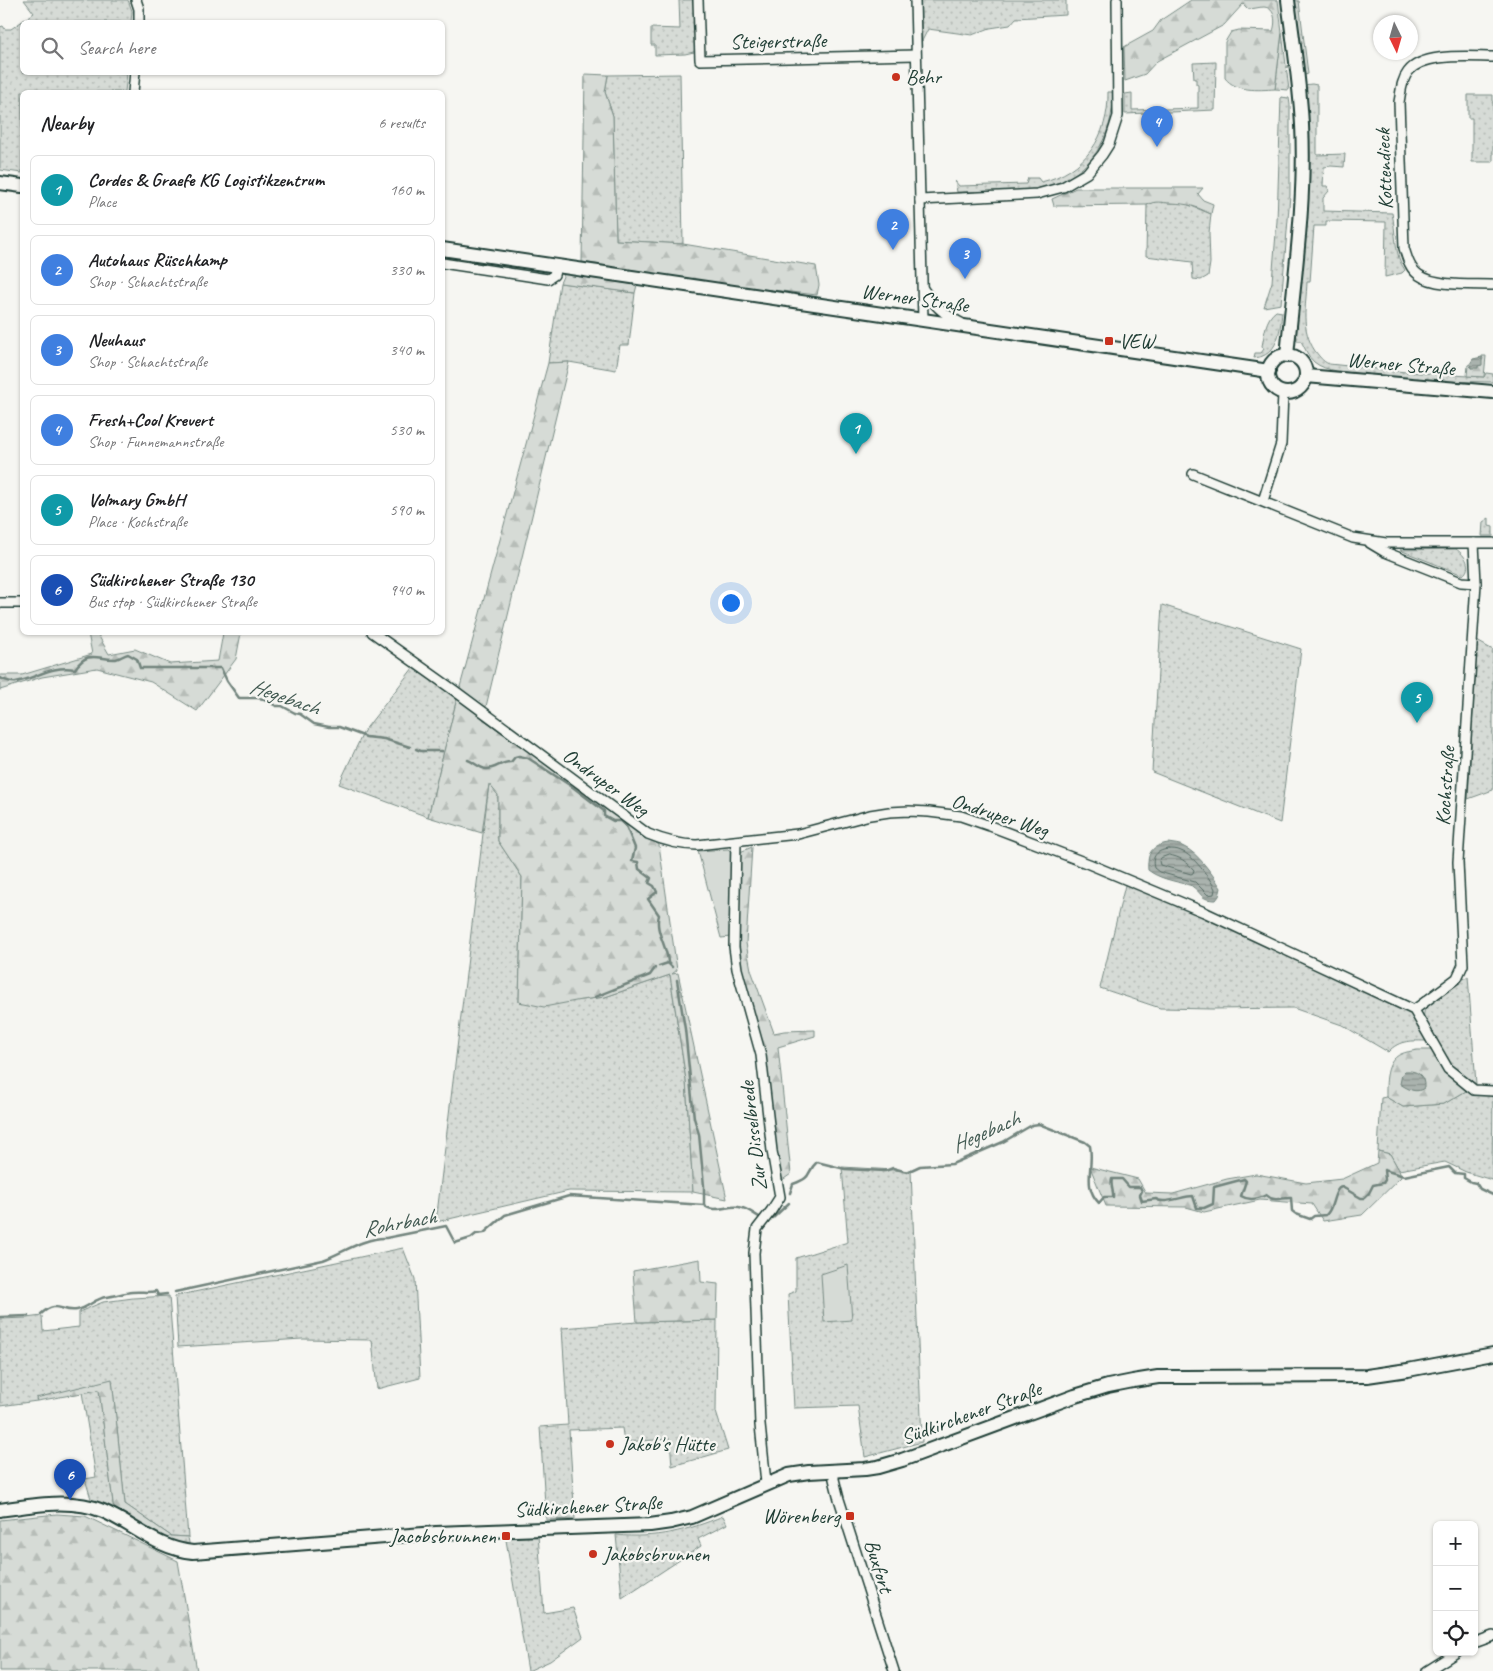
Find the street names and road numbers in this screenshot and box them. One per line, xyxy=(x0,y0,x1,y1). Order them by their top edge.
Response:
street label: Steigerstraße xyxy=(730,27,828,55)
street label: Kottendieck xyxy=(1370,127,1398,210)
street label: Werner Straße xyxy=(860,278,972,319)
street label: Werner Straße xyxy=(1346,346,1458,382)
street label: Ondruper Weg xyxy=(558,742,655,823)
street label: Kochstraße xyxy=(1429,743,1461,826)
street label: Ondruper Weg xyxy=(948,787,1053,843)
street label: Zur Disselbrede xyxy=(733,1079,773,1192)
street label: Südkirchener Straße xyxy=(897,1375,1047,1450)
street label: Südkirchener Straße xyxy=(514,1489,664,1523)
street label: Buxfort xyxy=(859,1536,900,1598)

